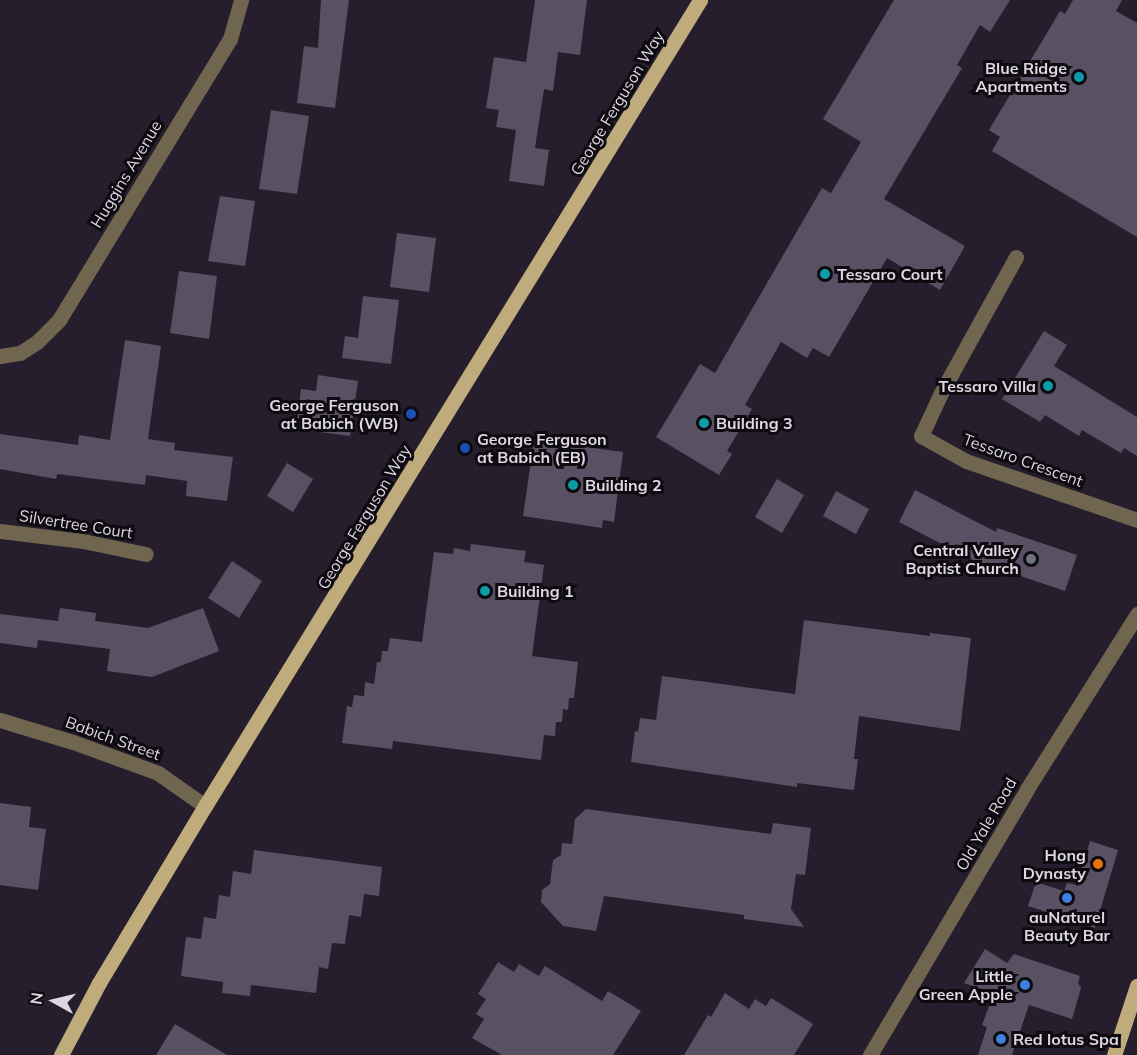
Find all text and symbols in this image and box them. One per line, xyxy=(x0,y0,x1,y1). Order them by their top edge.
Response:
street label: George Ferguson Way xyxy=(566,27,668,179)
place label: Blue Ridge Apartments xyxy=(975,58,1067,96)
marker: Blue Ridge Apartments xyxy=(1072,70,1086,84)
street label: Huggins Avenue xyxy=(86,117,166,231)
place label: Tessaro Court xyxy=(837,264,943,284)
marker: Tessaro Court xyxy=(818,267,832,281)
place label: Tessaro Villa xyxy=(939,376,1036,396)
marker: Tessaro Villa xyxy=(1041,379,1055,393)
place label: George Ferguson at Babich (WB) xyxy=(269,395,399,433)
marker: George Ferguson at Babich (WB) xyxy=(404,407,418,421)
place label: Building 3 xyxy=(716,413,793,433)
marker: Building 3 xyxy=(697,416,711,430)
place label: George Ferguson at Babich (EB) xyxy=(477,429,607,467)
street label: Tessaro Crescent xyxy=(960,429,1086,491)
street label: George Ferguson Way xyxy=(313,441,415,593)
marker: George Ferguson at Babich (EB) xyxy=(458,441,472,455)
place label: Building 2 xyxy=(585,475,662,495)
marker: Building 2 xyxy=(566,478,580,492)
street label: Silvertree Court xyxy=(18,506,134,542)
place label: Central Valley Baptist Church xyxy=(906,540,1019,578)
marker: Central Valley Baptist Church xyxy=(1024,552,1038,566)
place label: Building 1 xyxy=(497,581,574,601)
marker: Building 1 xyxy=(478,584,492,598)
street label: Babich Street xyxy=(63,712,163,764)
street label: Old Yale Road xyxy=(952,774,1020,874)
place label: Hong Dynasty xyxy=(1023,845,1086,883)
marker: Hong Dynasty xyxy=(1091,857,1105,871)
marker: auNaturel Beauty Bar xyxy=(1060,891,1074,905)
place label: auNaturel Beauty Bar xyxy=(1024,907,1110,945)
place label: Little Green Apple xyxy=(919,966,1013,1004)
north arrow xyxy=(24,971,84,1031)
marker: Little Green Apple xyxy=(1018,978,1032,992)
text: N xyxy=(25,991,47,1006)
place label: Red lotus Spa xyxy=(1013,1029,1119,1049)
marker: Red lotus Spa xyxy=(994,1032,1008,1046)

